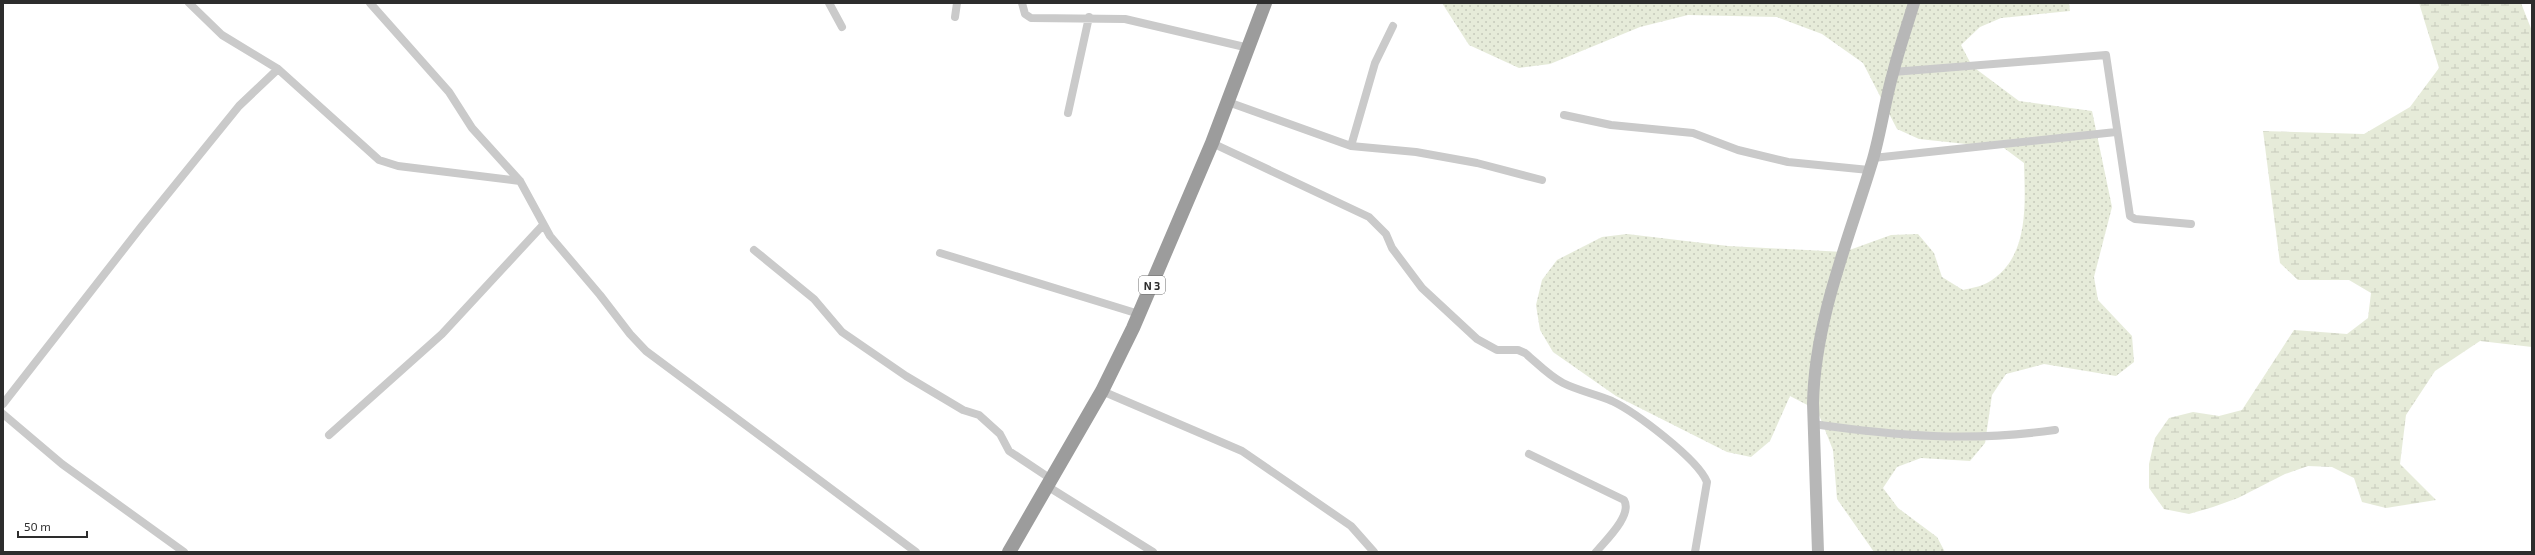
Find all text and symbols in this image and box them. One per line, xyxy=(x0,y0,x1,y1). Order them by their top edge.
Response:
road number: N 3 xyxy=(1139,276,1165,294)
scale bar xyxy=(18,513,87,539)
text: 50 m xyxy=(24,519,51,533)

